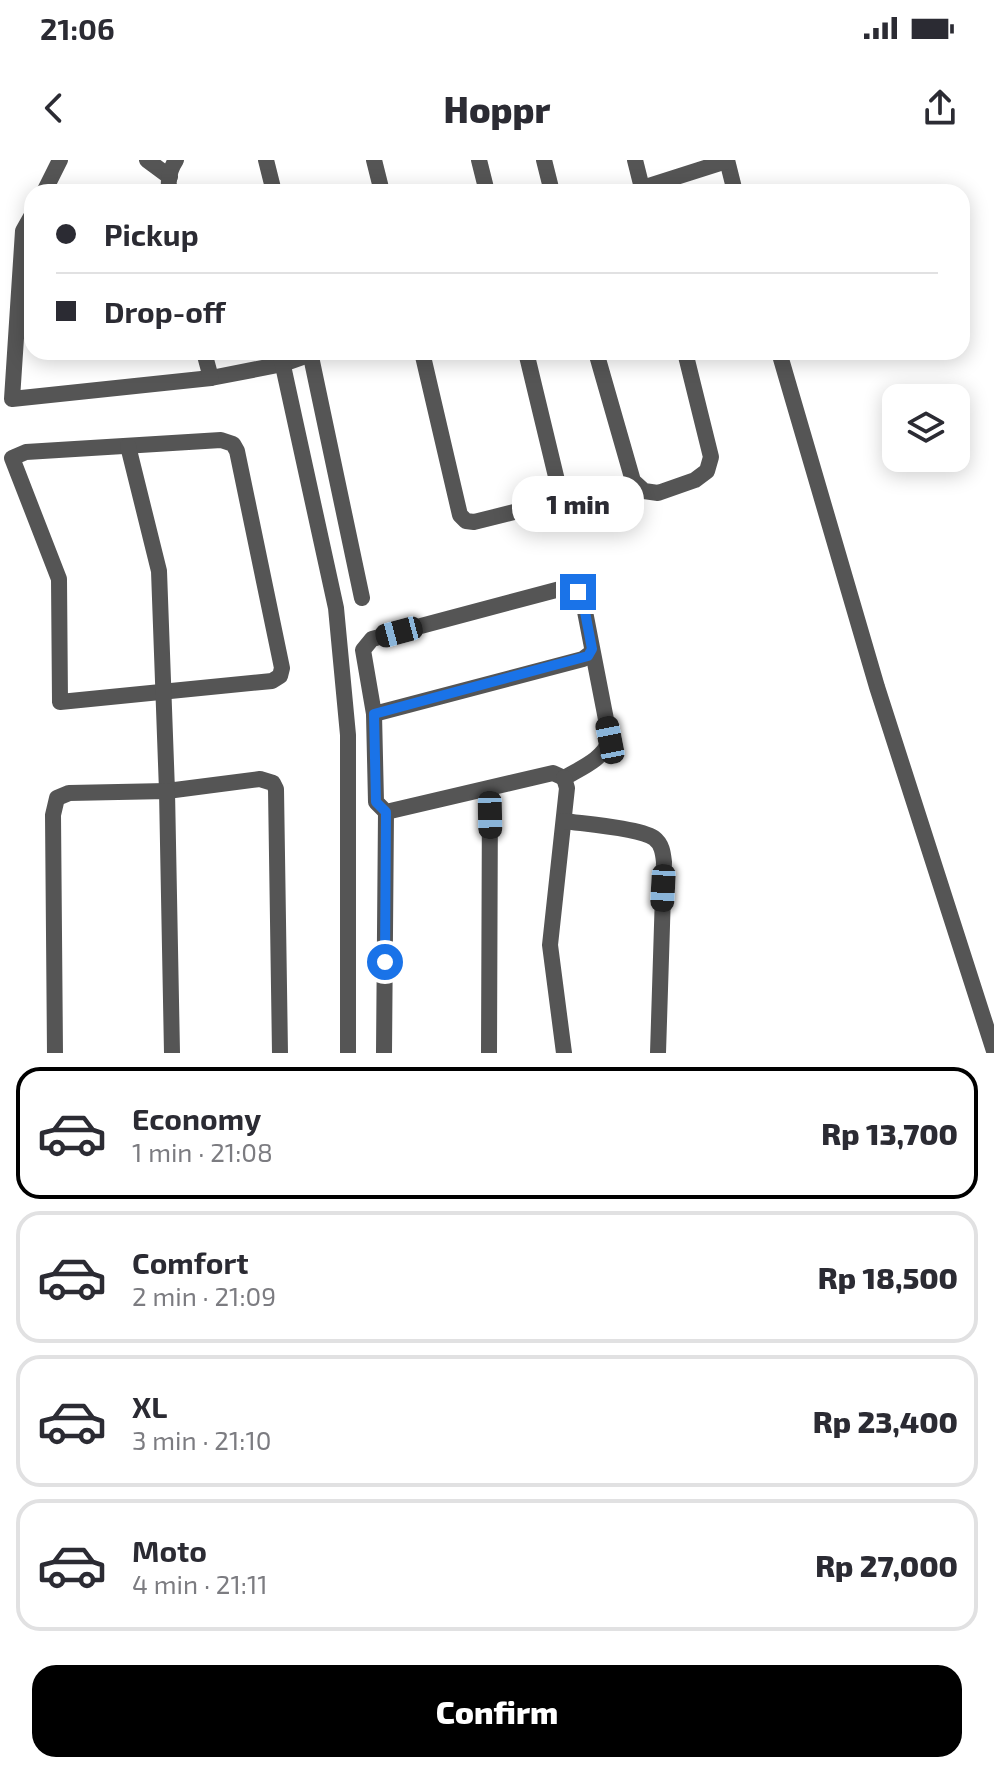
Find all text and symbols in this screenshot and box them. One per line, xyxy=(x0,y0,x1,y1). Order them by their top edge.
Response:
text: 21:06 xyxy=(40,10,115,46)
icon: back xyxy=(32,86,76,130)
icon: share xyxy=(918,86,962,130)
text: Hoppr xyxy=(444,87,550,130)
text: Pickup xyxy=(104,216,199,252)
text: Drop-off xyxy=(104,293,226,329)
map controls xyxy=(882,384,970,472)
button: layers xyxy=(882,384,970,472)
callout: 1 min xyxy=(512,476,644,532)
text: 1 min xyxy=(546,488,610,519)
route end xyxy=(560,574,596,610)
car xyxy=(373,614,425,650)
car xyxy=(594,714,626,766)
car xyxy=(478,791,502,839)
car xyxy=(650,863,676,913)
route start xyxy=(367,944,403,980)
icon: car xyxy=(36,1097,108,1169)
text: Economy xyxy=(132,1100,261,1136)
text: Rp 13,700 xyxy=(821,1115,958,1151)
text: 1 min · 21:08 xyxy=(132,1136,273,1167)
icon: car xyxy=(36,1241,108,1313)
text: Comfort xyxy=(132,1244,249,1280)
text: Rp 18,500 xyxy=(818,1259,958,1295)
text: 2 min · 21:09 xyxy=(132,1280,276,1311)
icon: car xyxy=(36,1385,108,1457)
text: XL xyxy=(132,1388,167,1424)
text: Rp 23,400 xyxy=(813,1403,958,1439)
text: 3 min · 21:10 xyxy=(132,1424,271,1455)
icon: car xyxy=(36,1529,108,1601)
text: Moto xyxy=(132,1532,207,1568)
text: Rp 27,000 xyxy=(815,1547,958,1583)
text: 4 min · 21:11 xyxy=(132,1568,268,1599)
button: Confirm xyxy=(32,1665,962,1757)

